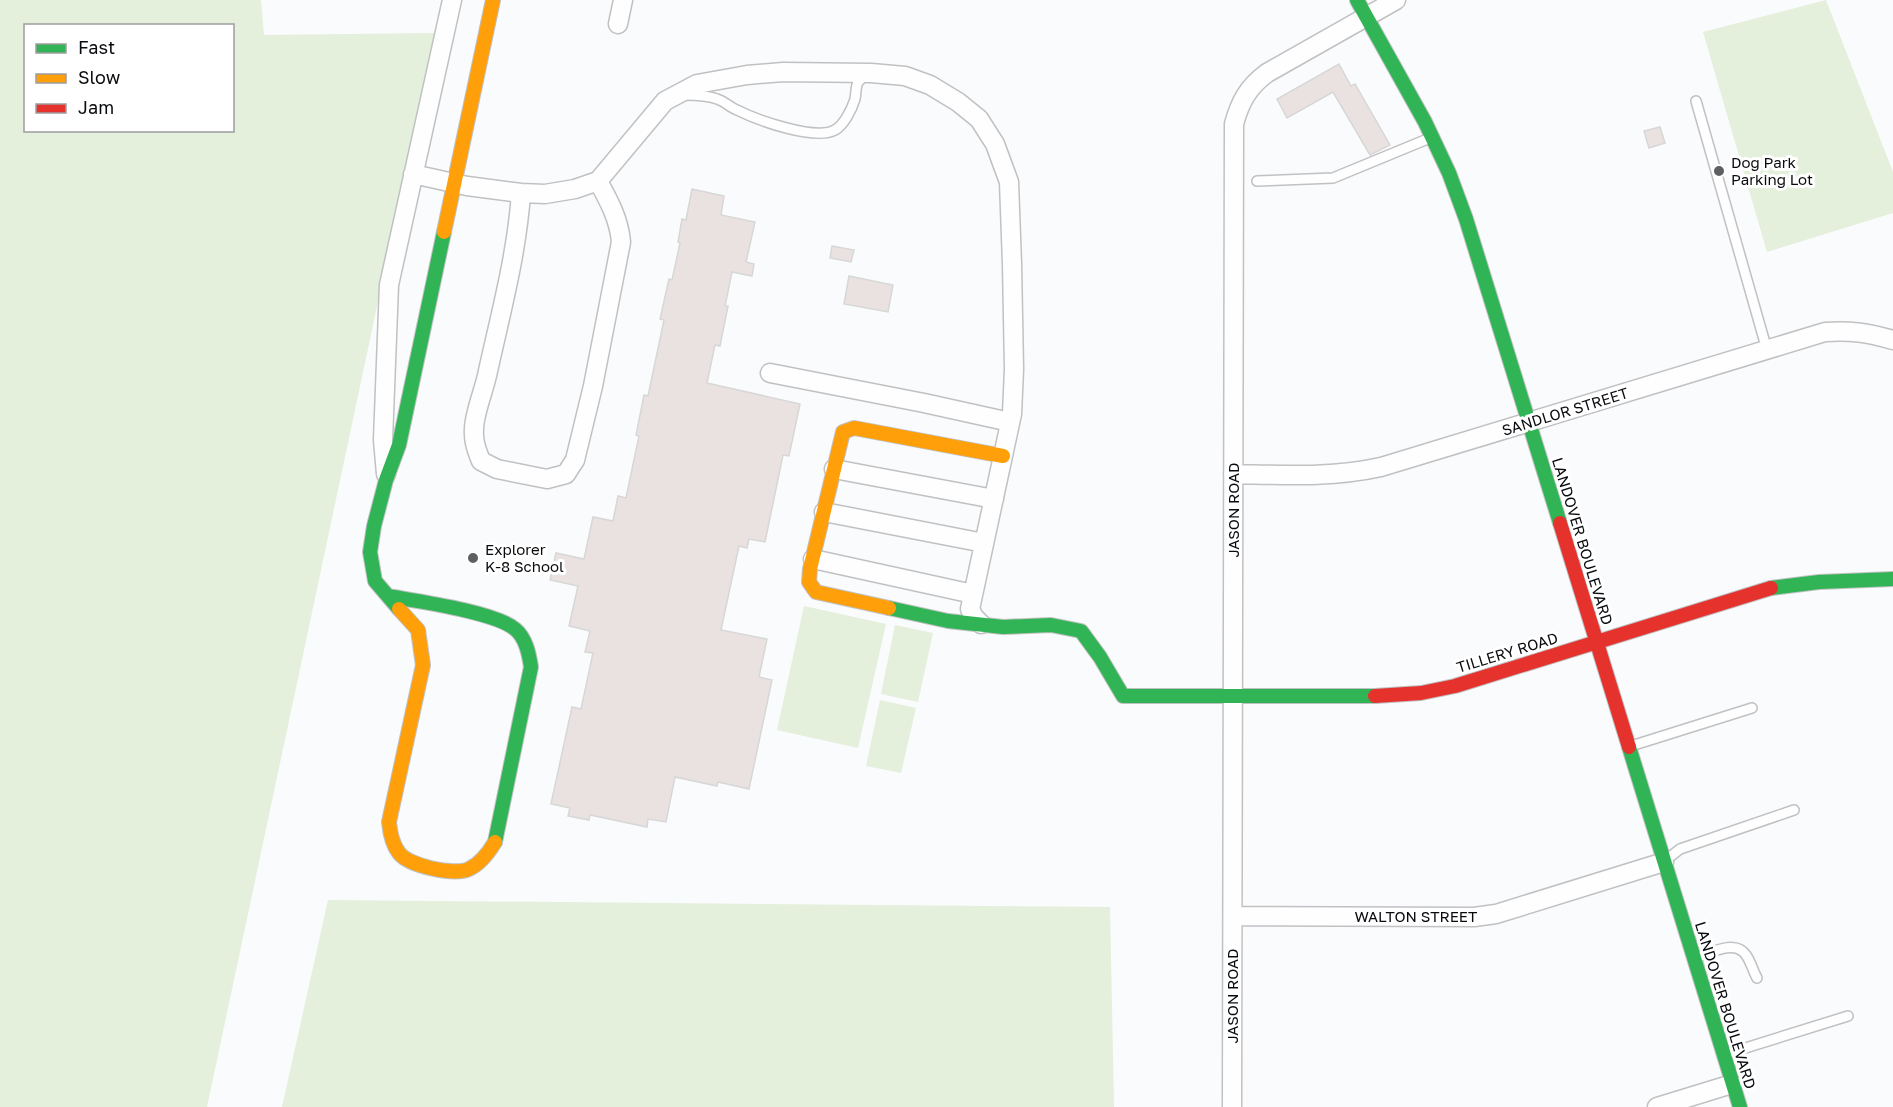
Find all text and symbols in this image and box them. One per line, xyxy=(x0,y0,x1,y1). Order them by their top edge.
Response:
legend xyxy=(24,24,234,132)
text: Fast xyxy=(78,36,115,58)
text: Slow xyxy=(78,66,121,88)
text: Jam xyxy=(78,96,114,118)
place label: Dog Park Parking Lot xyxy=(1731,153,1813,188)
marker: Dog Park Parking Lot xyxy=(1712,164,1726,178)
street label: SANDLOR STREET xyxy=(1500,383,1630,439)
street label: LANDOVER BOULEVARD xyxy=(1549,455,1617,627)
street label: JASON ROAD xyxy=(1224,462,1242,558)
place label: Explorer K-8 School xyxy=(485,540,564,575)
marker: Explorer K-8 School xyxy=(466,551,480,565)
street label: TILLERY ROAD xyxy=(1454,628,1560,676)
street label: WALTON STREET xyxy=(1355,907,1477,925)
street label: LANDOVER BOULEVARD xyxy=(1692,919,1760,1091)
street label: JASON ROAD xyxy=(1223,948,1241,1044)

